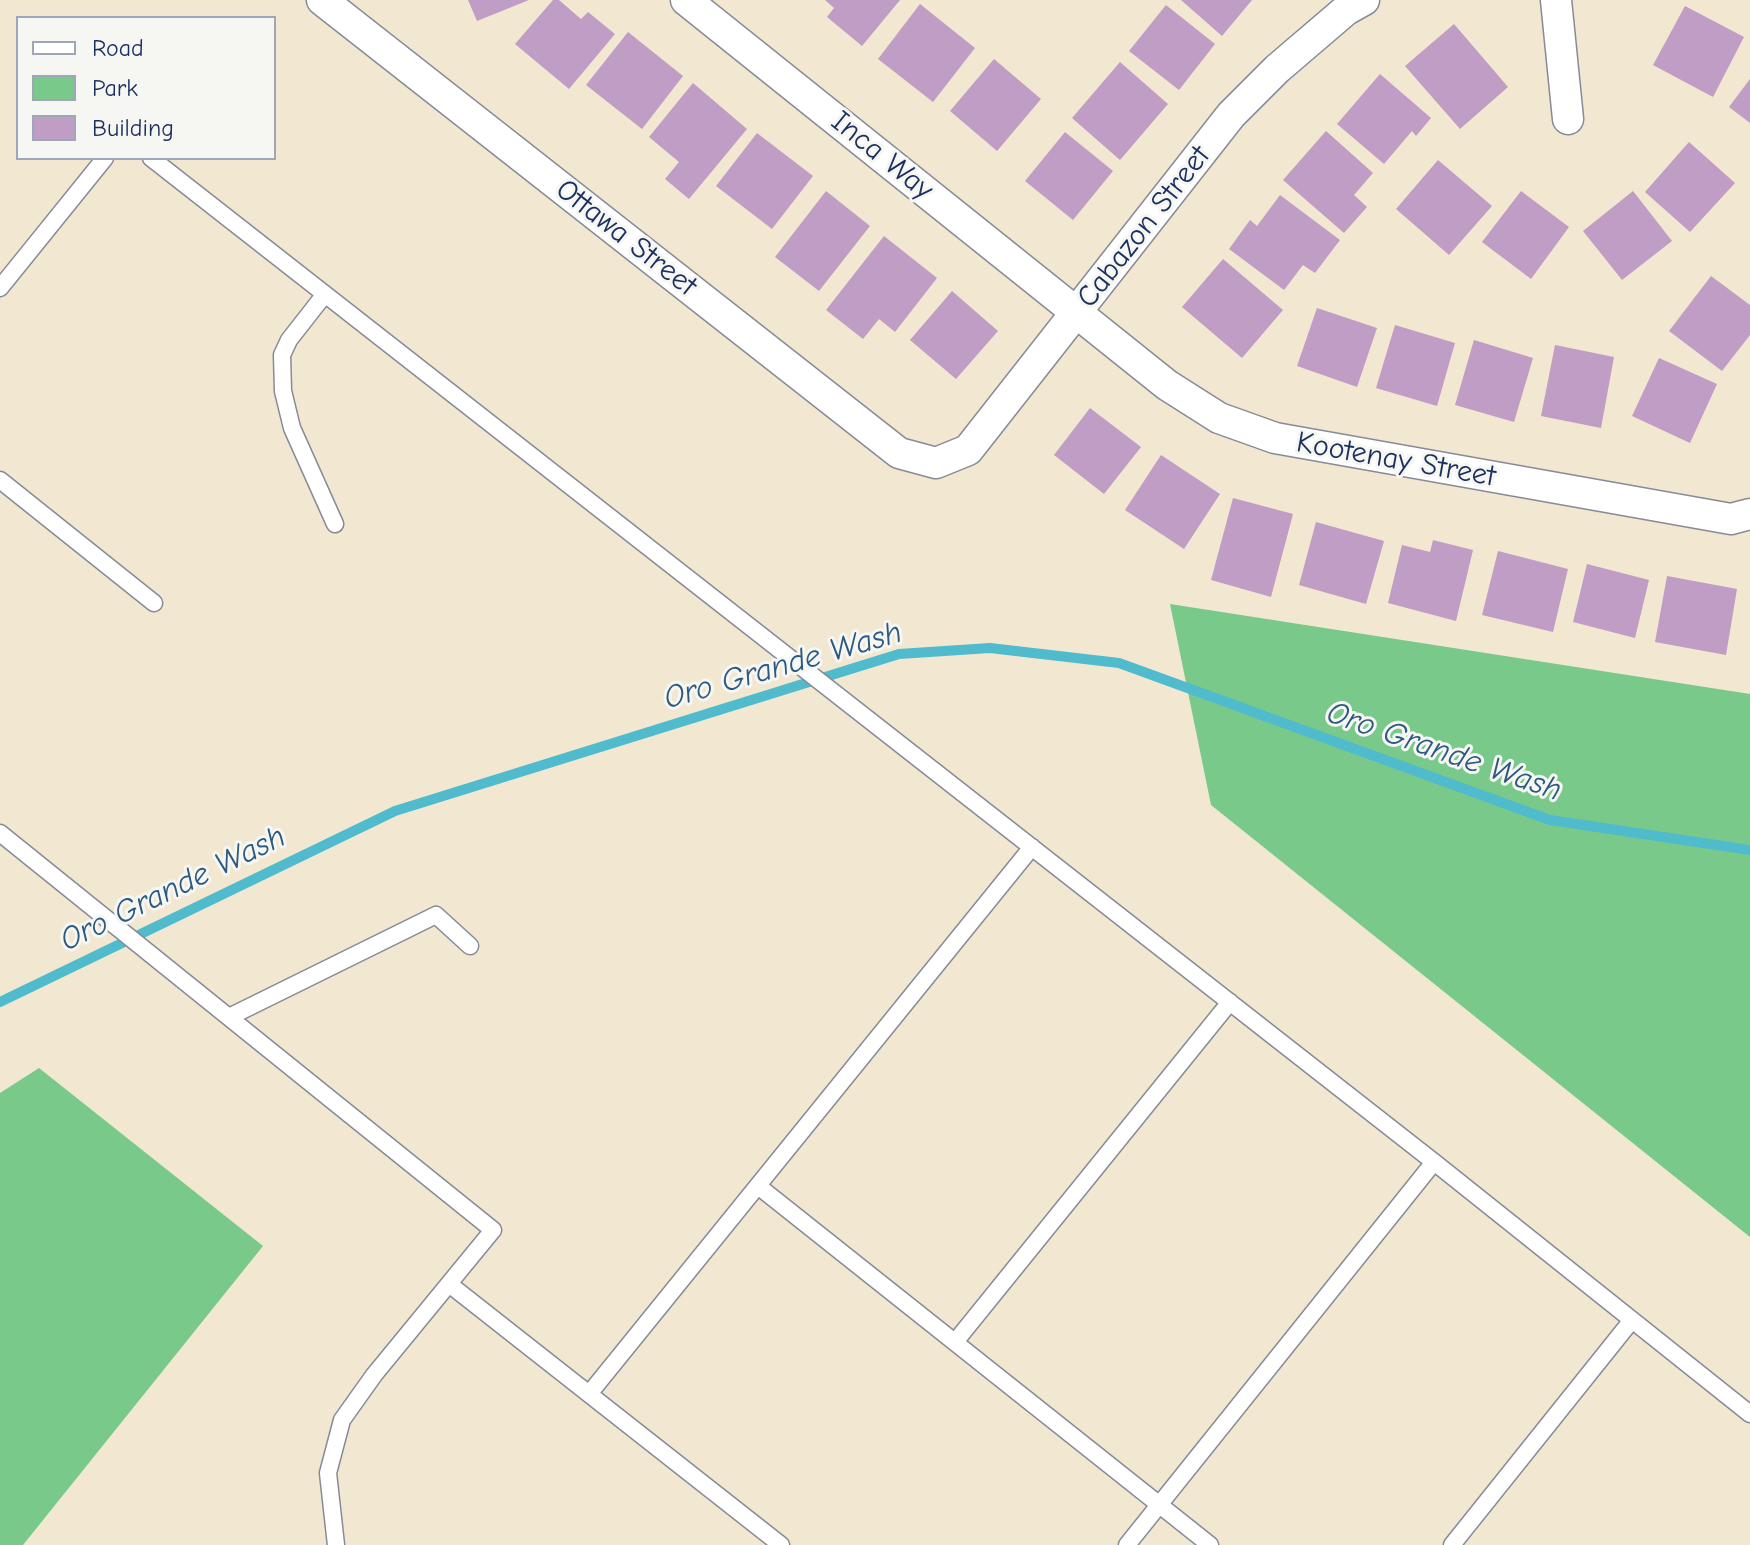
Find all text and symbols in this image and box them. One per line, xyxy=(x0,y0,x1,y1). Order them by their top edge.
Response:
legend xyxy=(16,16,276,160)
text: Road xyxy=(92,34,144,62)
text: Park xyxy=(92,74,138,102)
street label: Inca Way xyxy=(824,104,940,208)
text: Building xyxy=(92,114,174,142)
street label: Cabazon Street xyxy=(1070,139,1218,315)
street label: Ottawa Street xyxy=(548,172,704,304)
street label: Kootenay Street xyxy=(1294,425,1498,495)
water label: Oro Grande Wash xyxy=(660,614,906,718)
water label: Oro Grande Wash xyxy=(1322,694,1566,810)
water label: Oro Grande Wash xyxy=(54,818,292,960)

